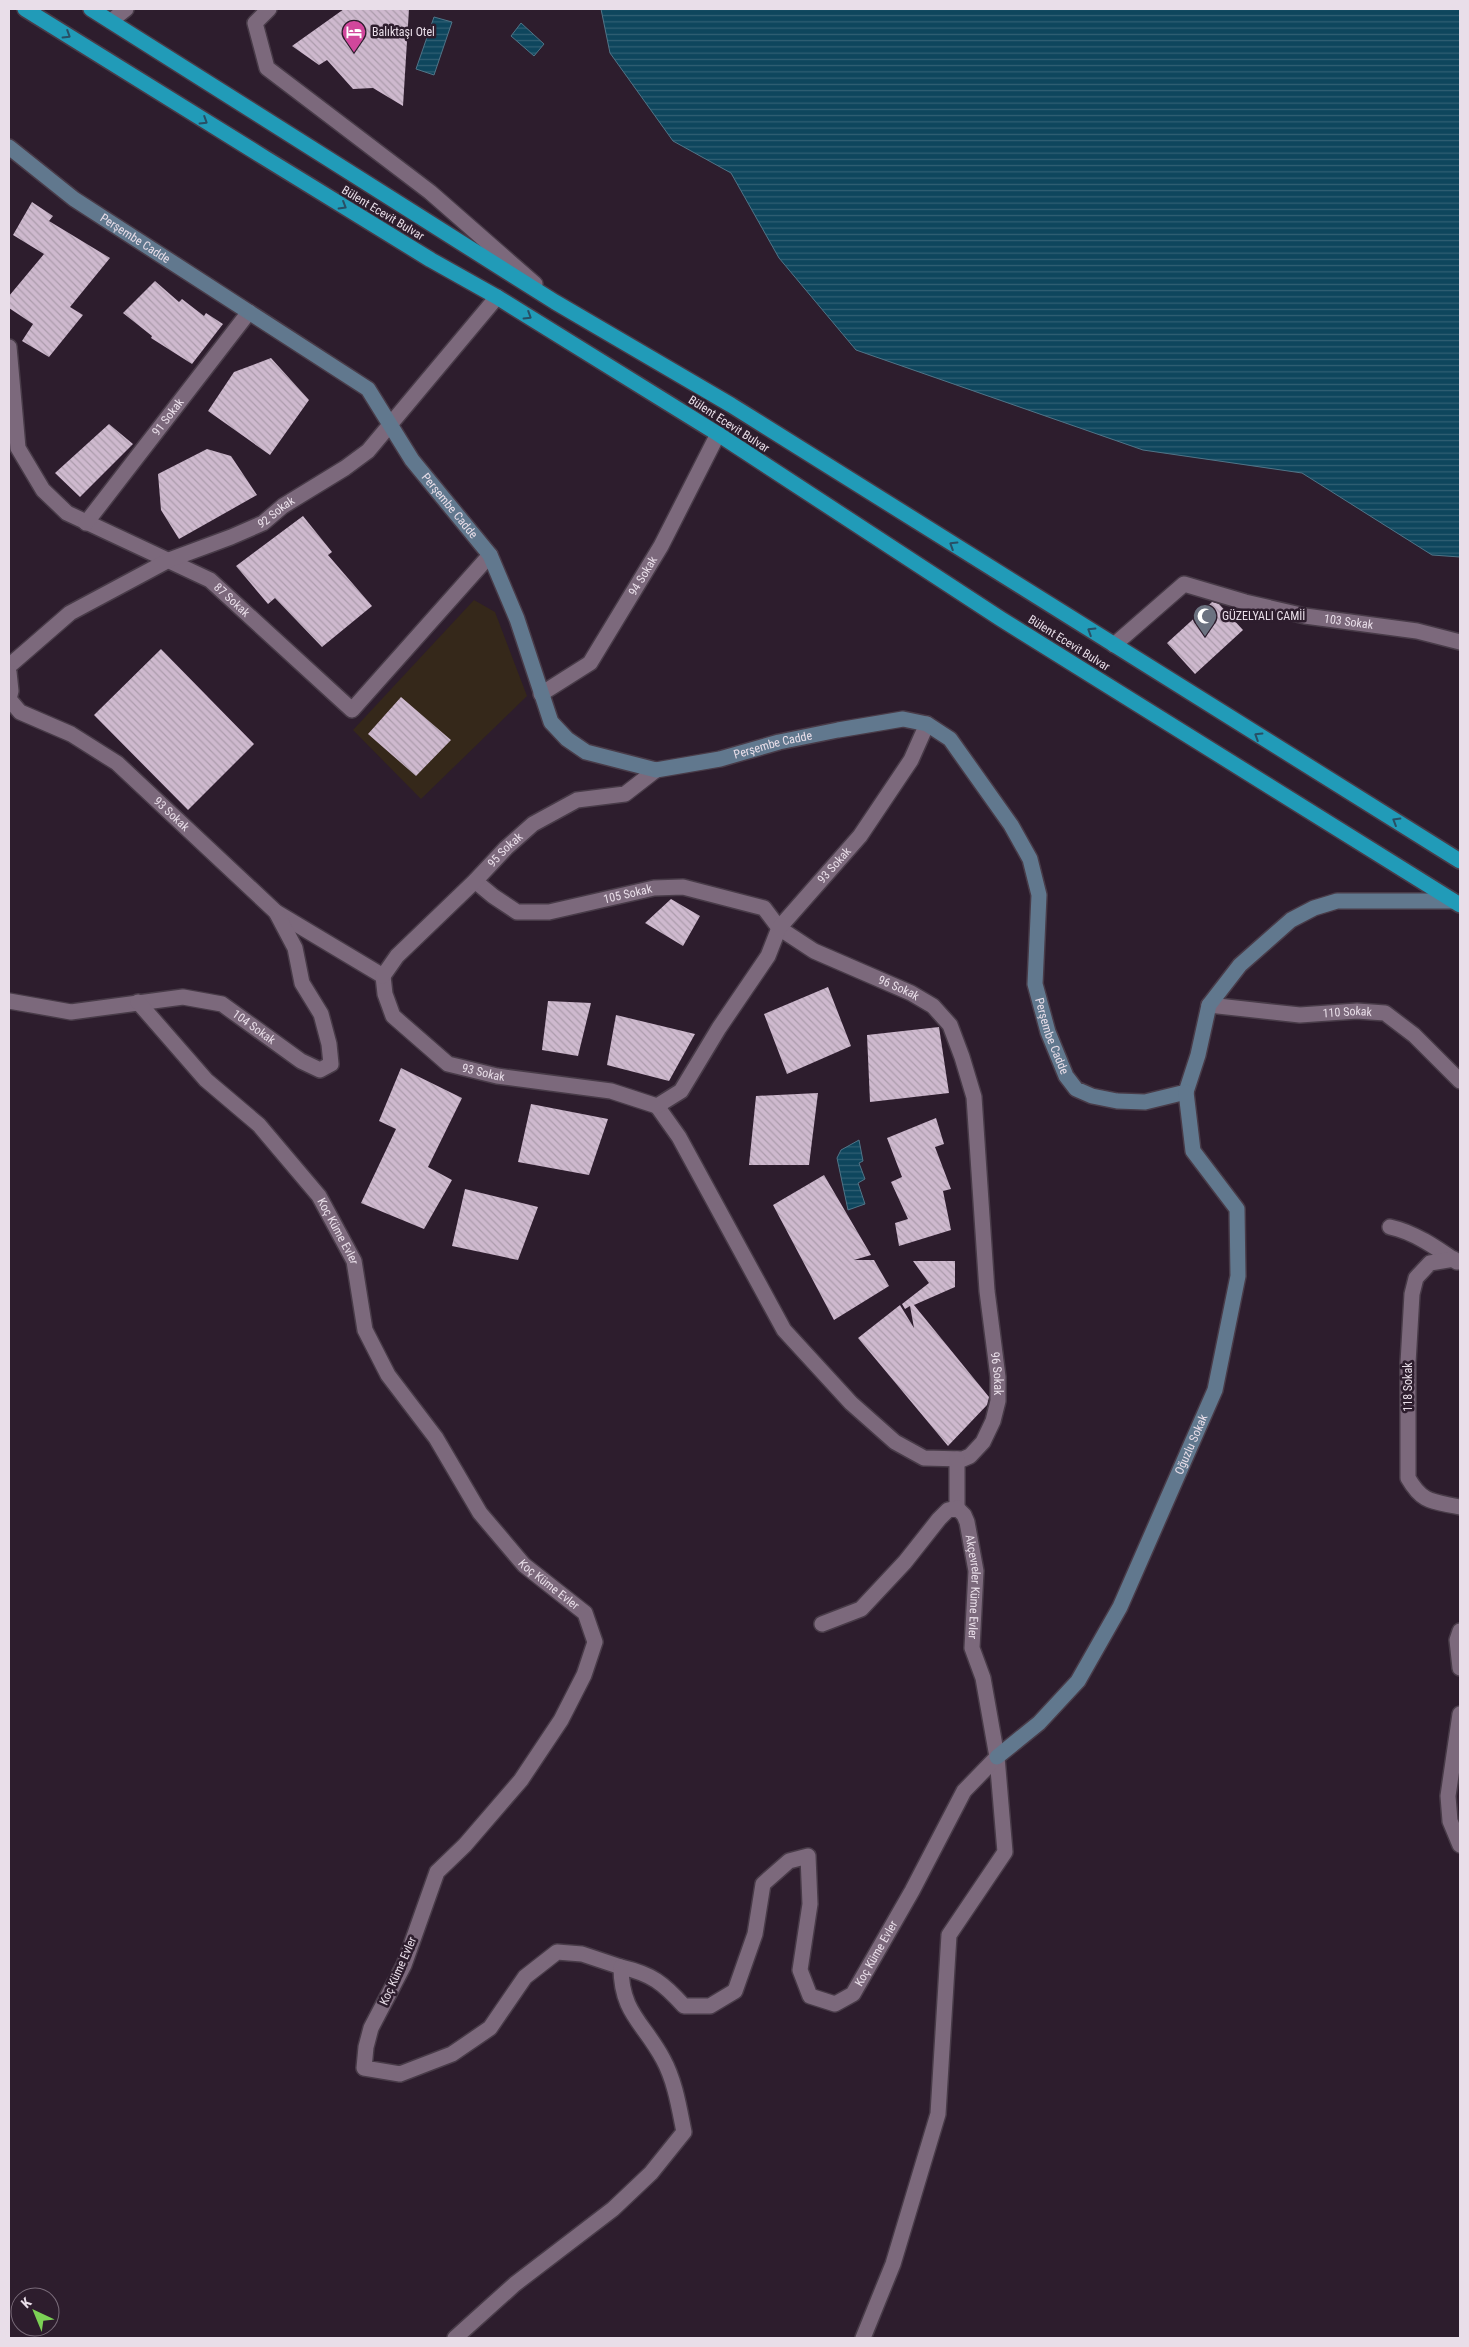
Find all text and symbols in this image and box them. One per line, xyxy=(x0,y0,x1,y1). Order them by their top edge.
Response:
hotel icon: Balıktaşı Otel xyxy=(341,19,367,53)
place label: Balıktaşı Otel xyxy=(372,25,435,39)
one-way arrow xyxy=(61,28,70,38)
one-way arrow xyxy=(199,114,208,124)
street label: Bülent Ecevit Bulvar xyxy=(339,183,427,243)
one-way arrow xyxy=(337,199,346,209)
street label: Perşembe Cadde xyxy=(98,211,173,266)
one-way arrow xyxy=(522,309,531,319)
street label: Bülent Ecevit Bulvar xyxy=(686,393,772,456)
street label: 91 Sokak xyxy=(149,395,187,438)
street label: Perşembe Cadde xyxy=(419,470,481,542)
street label: 92 Sokak xyxy=(256,493,298,531)
one-way arrow xyxy=(949,542,958,552)
street label: 94 Sokak xyxy=(626,553,660,598)
street label: 87 Sokak xyxy=(211,580,253,620)
mosque icon: GÜZELYALI CAMİİ xyxy=(1192,603,1218,637)
place label: GÜZELYALI CAMİİ xyxy=(1222,608,1305,623)
street label: Bülent Ecevit Bulvar xyxy=(1026,612,1113,674)
street label: 103 Sokak xyxy=(1323,612,1375,632)
one-way arrow xyxy=(1087,628,1096,637)
street label: Perşembe Cadde xyxy=(732,728,814,762)
one-way arrow xyxy=(1255,732,1264,742)
street label: 93 Sokak xyxy=(151,794,193,834)
one-way arrow xyxy=(1393,818,1402,828)
street label: 95 Sokak xyxy=(485,829,526,870)
street label: 93 Sokak xyxy=(815,844,854,886)
street label: 105 Sokak xyxy=(602,882,654,906)
street label: 96 Sokak xyxy=(876,973,922,1004)
street label: Perşembe Cadde xyxy=(1032,996,1072,1077)
street label: 110 Sokak xyxy=(1322,1004,1373,1020)
street label: 104 Sokak xyxy=(230,1007,279,1048)
street label: 93 Sokak xyxy=(461,1061,506,1084)
street label: Koç Küme Evler xyxy=(314,1196,361,1265)
street label: 96 Sokak xyxy=(988,1351,1005,1396)
street label: 118 Sokak xyxy=(1401,1362,1415,1412)
street label: Oğuzlu Sokak xyxy=(1172,1411,1211,1477)
street label: Akçevreler Küme Evler xyxy=(962,1534,983,1640)
street label: Koç Küme Evler xyxy=(515,1557,582,1613)
street label: Koç Küme Evler xyxy=(852,1918,901,1989)
street label: Koç Küme Evler xyxy=(377,1934,419,2007)
north arrow xyxy=(10,2287,60,2337)
text: K xyxy=(18,2294,34,2311)

